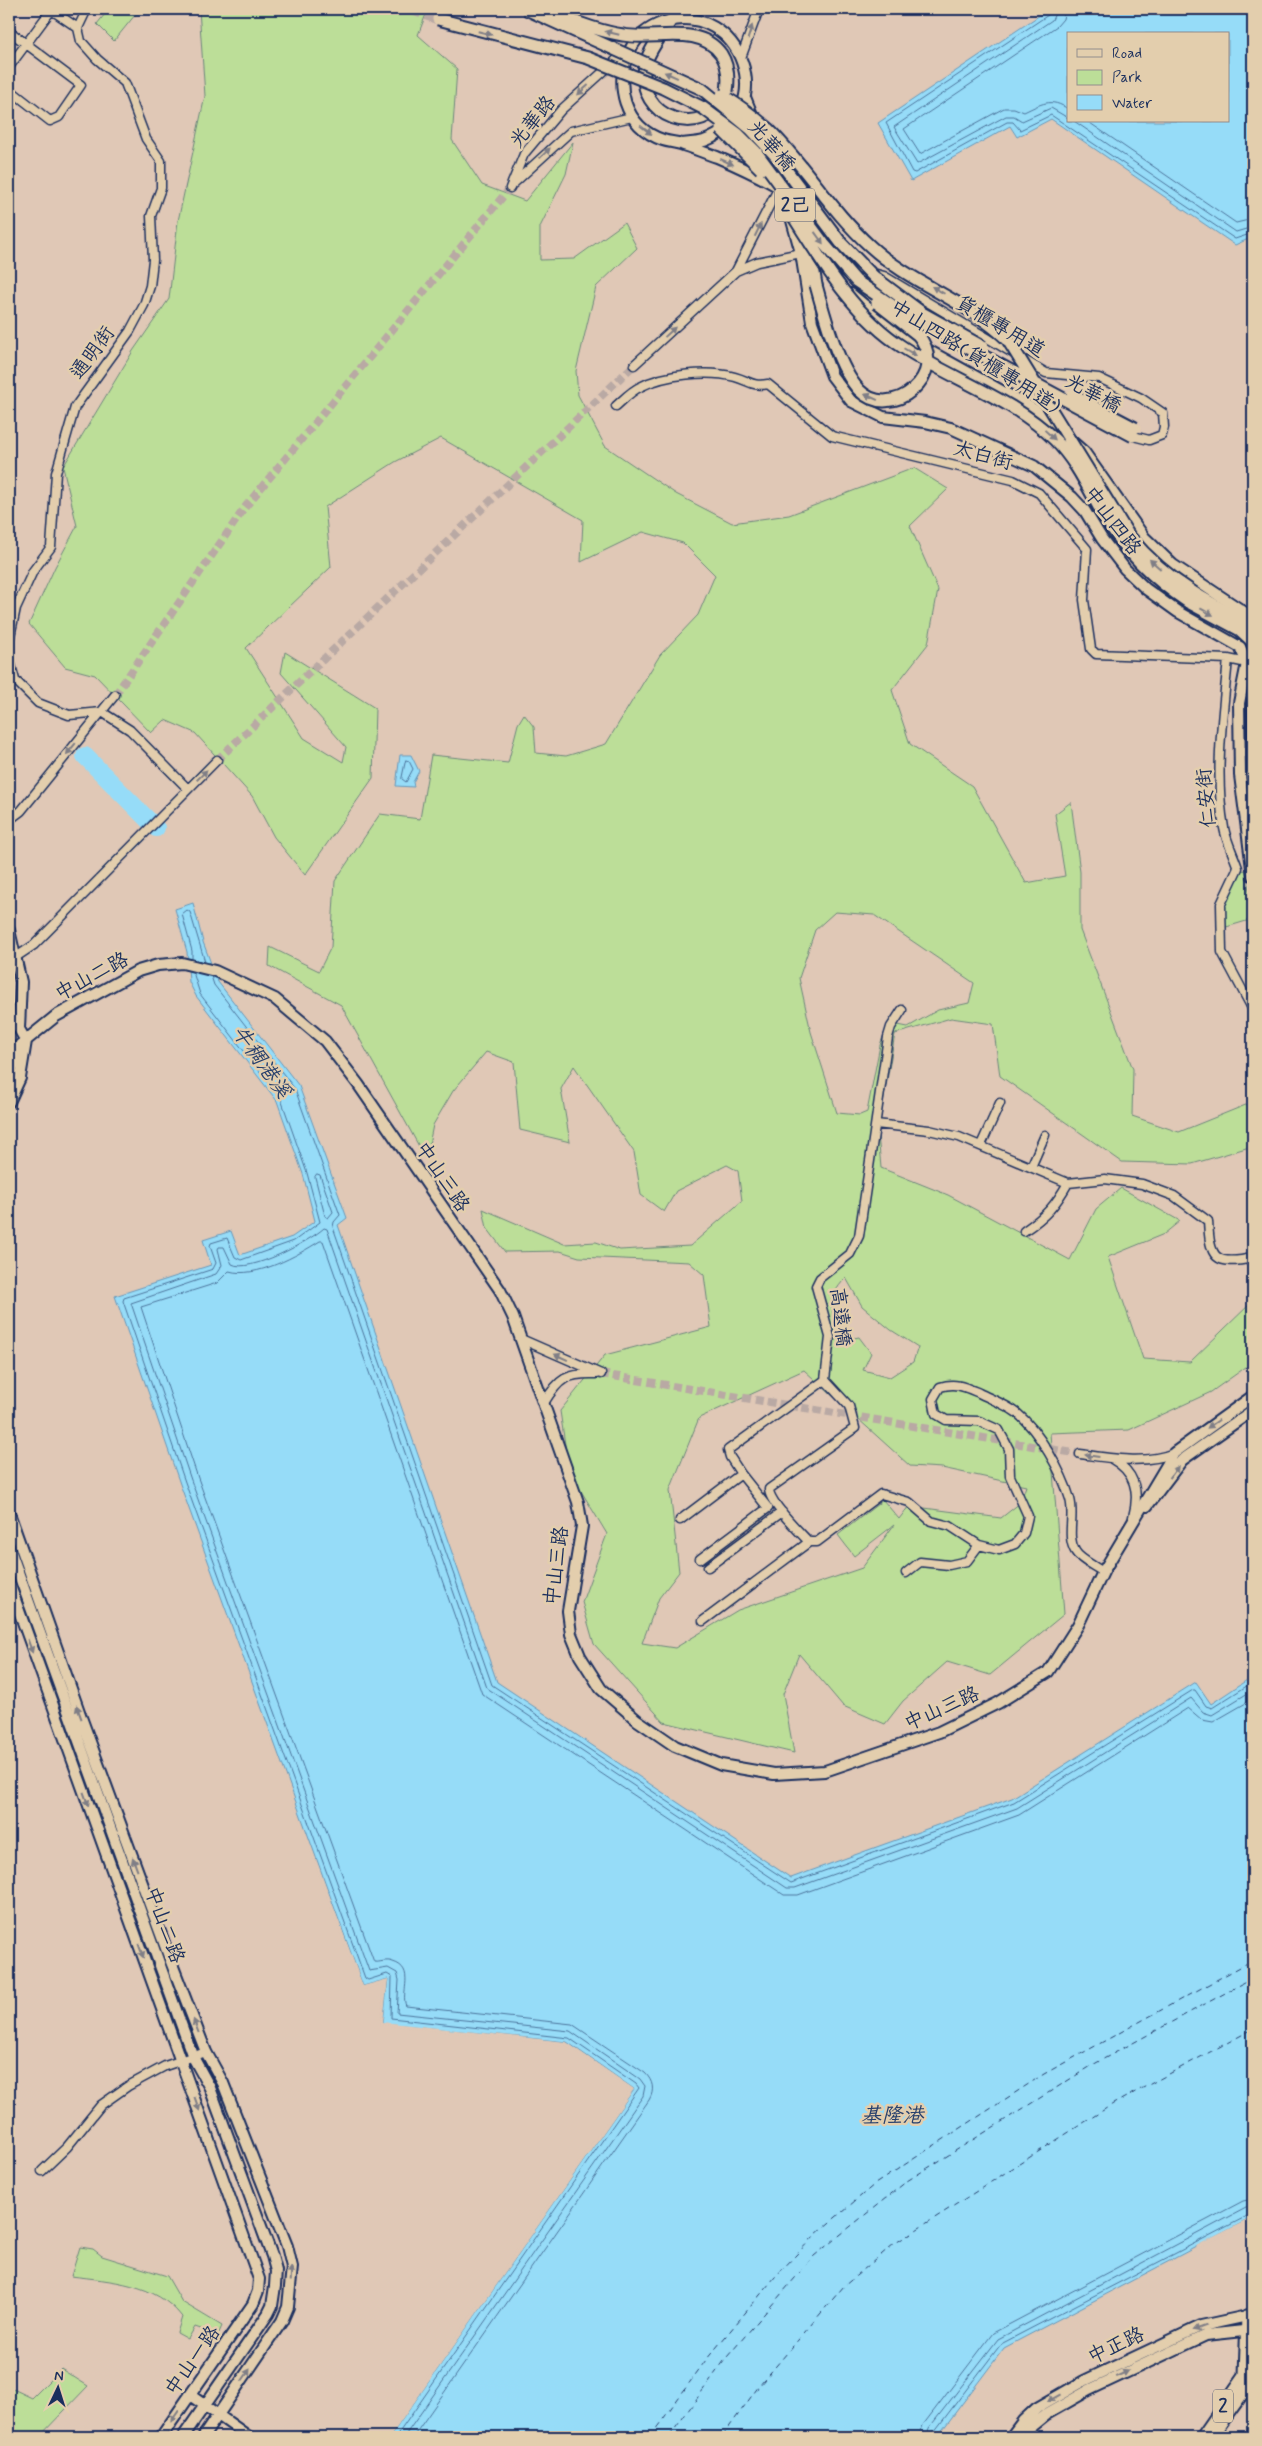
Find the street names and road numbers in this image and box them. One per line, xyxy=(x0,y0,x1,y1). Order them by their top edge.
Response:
street label: 光華路 xyxy=(504,89,563,154)
street label: 光華橋 xyxy=(741,115,801,177)
road number: 2己 xyxy=(775,188,815,222)
street label: 貨櫃專用道 xyxy=(950,290,1050,364)
street label: 中山四路(貨櫃專用道) xyxy=(885,294,1065,420)
street label: 通明街 xyxy=(64,321,122,385)
street label: 光華橋 xyxy=(1060,368,1126,420)
street label: 太白街 xyxy=(951,435,1015,477)
street label: 中山四路 xyxy=(1077,481,1147,562)
street label: 仁安街 xyxy=(1191,767,1223,829)
street label: 中山二路 xyxy=(50,946,135,1008)
street label: 中山三路 xyxy=(408,1136,476,1219)
street label: 高遠橋 xyxy=(823,1286,857,1348)
street label: 中山三路 xyxy=(539,1524,575,1607)
street label: 中山三路 xyxy=(900,1680,985,1738)
street label: 中山二路 xyxy=(138,1883,191,1968)
street label: 中山一路 xyxy=(159,2320,228,2402)
street label: 中正路 xyxy=(1083,2321,1150,2371)
road number: 2 xyxy=(1213,2390,1233,2422)

